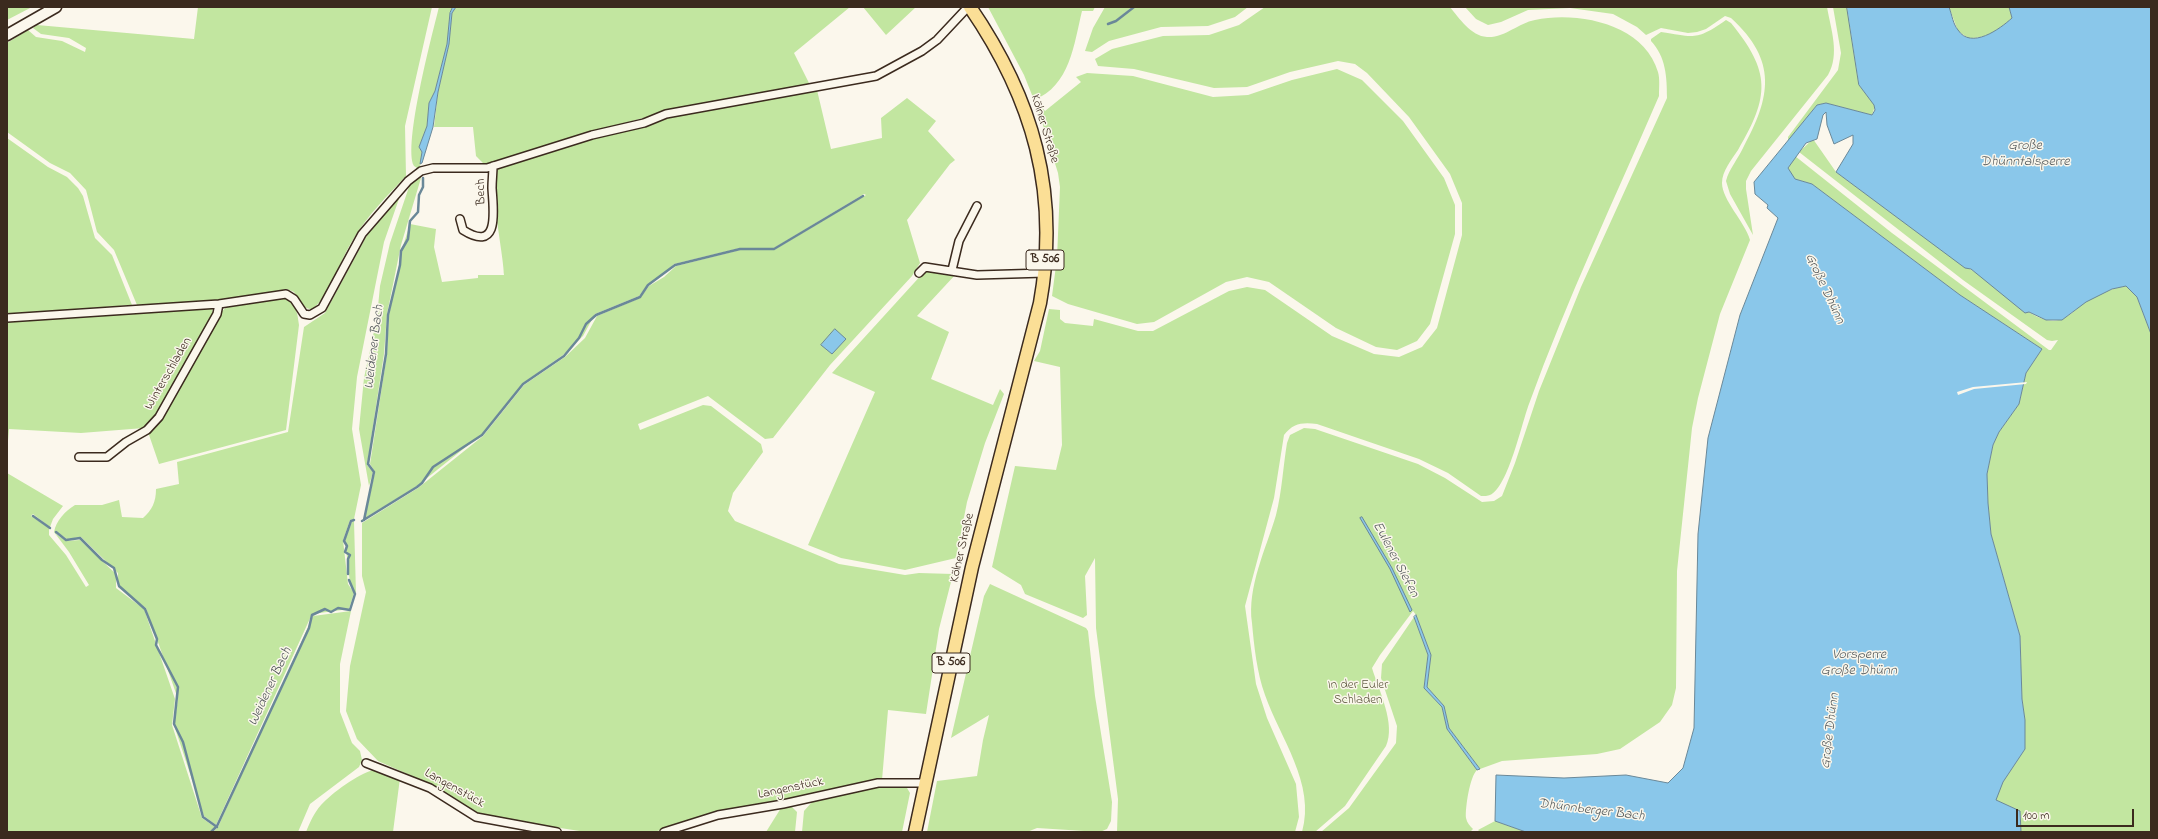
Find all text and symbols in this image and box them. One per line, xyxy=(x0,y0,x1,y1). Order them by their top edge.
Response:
street label: Kölner Straße xyxy=(1026,93,1062,165)
water label: Große Dhünntalsperre xyxy=(1980,139,2070,172)
street label: Bech xyxy=(474,178,490,206)
road number: B 506 xyxy=(1026,250,1064,270)
water label: Große Dhünn xyxy=(1800,251,1848,327)
water label: Weidener Bach xyxy=(362,304,388,390)
street label: Winterschladen xyxy=(142,335,196,413)
street label: Kölner Straße xyxy=(947,512,979,584)
water label: Eulener Siefen xyxy=(1368,519,1422,601)
water label: Weidener Bach xyxy=(246,645,296,729)
water label: Vorsperre Große Dhünn xyxy=(1821,648,1897,680)
road number: B 506 xyxy=(932,653,970,673)
park label: In der Euler Schladen xyxy=(1328,678,1388,709)
water label: Große Dhünn xyxy=(1818,692,1844,770)
street label: Langenstück xyxy=(421,766,487,812)
street label: Langenstück xyxy=(757,774,825,804)
water label: Dhünnberger Bach xyxy=(1537,796,1645,826)
scale bar xyxy=(2018,801,2136,827)
text: 100 m xyxy=(2023,807,2050,825)

